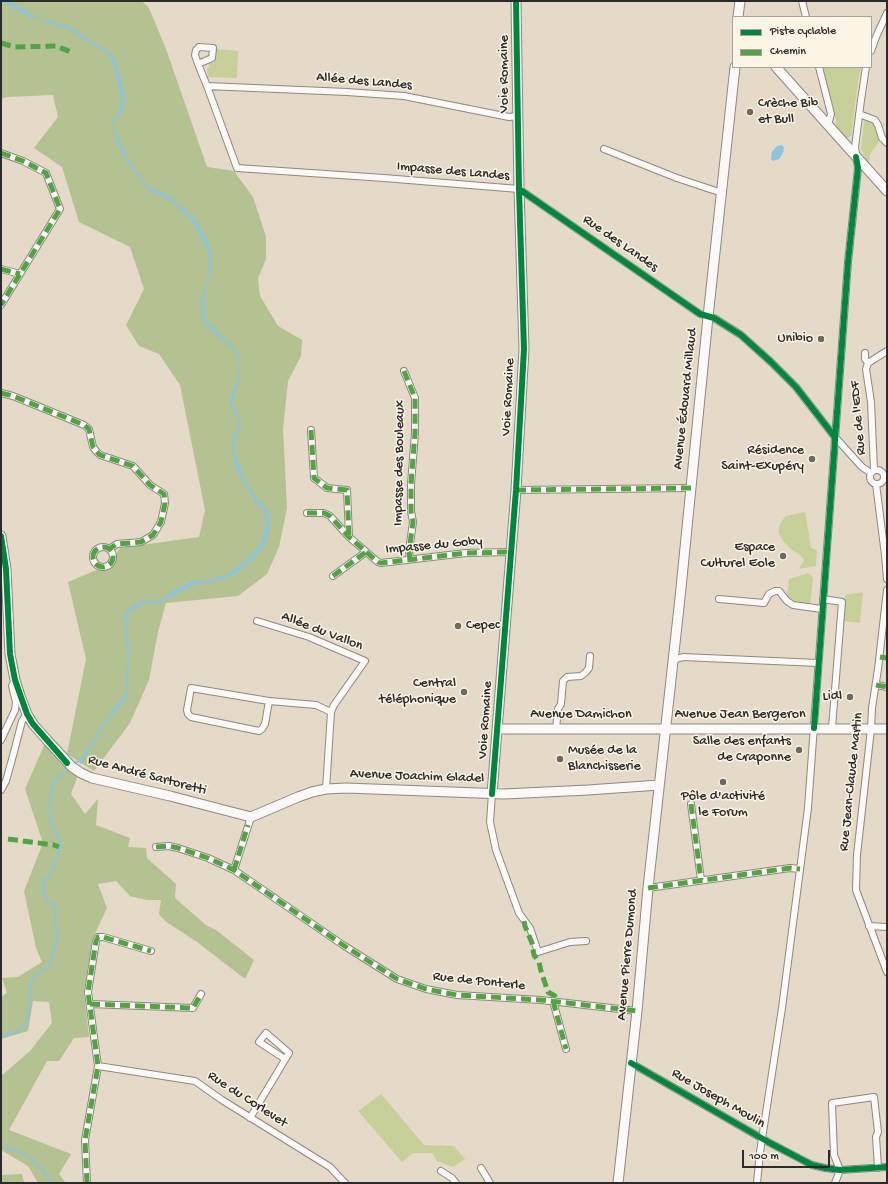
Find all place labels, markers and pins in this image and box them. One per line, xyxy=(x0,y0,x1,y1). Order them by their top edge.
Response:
place label: Crèche Bib et Bull xyxy=(758,96,818,128)
marker: Crèche Bib et Bull xyxy=(745,107,755,117)
place label: Unibio xyxy=(778,331,813,347)
marker: Unibio xyxy=(816,334,826,344)
place label: Résidence Saint-Exupéry xyxy=(721,443,804,476)
marker: Résidence Saint-Exupéry xyxy=(807,454,817,464)
place label: Espace Culturel Eole xyxy=(701,540,775,572)
marker: Espace Culturel Eole xyxy=(778,551,788,561)
place label: Cepec xyxy=(466,618,500,634)
marker: Cepec xyxy=(453,621,463,631)
place label: Central téléphonique xyxy=(379,676,456,708)
marker: Central téléphonique xyxy=(459,687,469,697)
place label: Lidl xyxy=(823,689,842,705)
marker: Lidl xyxy=(845,692,855,702)
place label: Salle des enfants de Craponne xyxy=(693,734,791,766)
place label: Musée de la Blanchisserie xyxy=(568,743,641,776)
marker: Salle des enfants de Craponne xyxy=(794,745,804,755)
marker: Musée de la Blanchisserie xyxy=(555,754,565,764)
marker: Pôle d'activité le Forum xyxy=(718,777,728,787)
place label: Pôle d'activité le Forum xyxy=(681,789,765,822)

